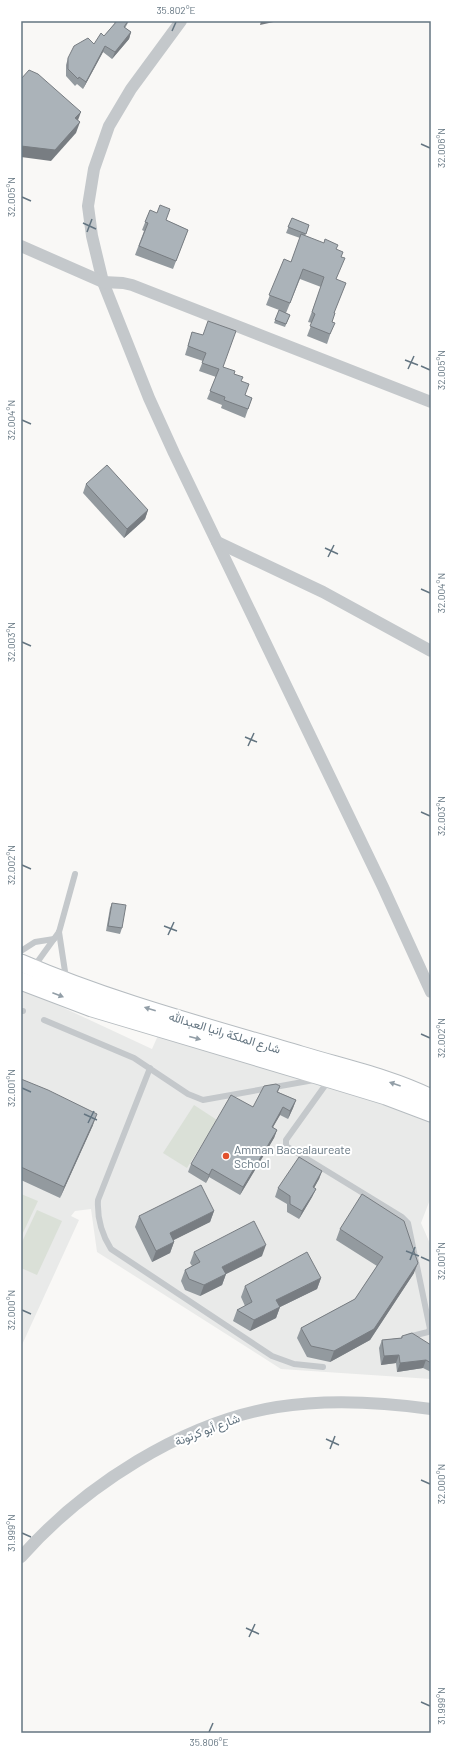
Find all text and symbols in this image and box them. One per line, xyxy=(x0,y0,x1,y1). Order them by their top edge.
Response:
text: 35.802°E xyxy=(156,4,196,16)
text: 32.006°N xyxy=(435,128,447,168)
text: 32.005°N xyxy=(5,177,17,217)
text: 32.005°N xyxy=(435,350,447,390)
text: 32.004°N xyxy=(5,400,17,440)
text: 32.004°N xyxy=(435,573,447,613)
text: 32.003°N xyxy=(5,622,17,662)
text: 32.003°N xyxy=(435,796,447,836)
text: 32.002°N xyxy=(5,845,17,885)
one-way arrow xyxy=(52,993,64,999)
one-way arrow xyxy=(143,1006,155,1012)
street label: شارع الملكة رانيا العبدالله xyxy=(166,1008,283,1059)
text: 32.002°N xyxy=(435,1018,447,1058)
one-way arrow xyxy=(189,1035,201,1041)
text: 32.001°N xyxy=(5,1069,17,1107)
one-way arrow xyxy=(388,1080,400,1086)
place label: Amman Baccalaureate School xyxy=(234,1142,351,1170)
marker: Amman Baccalaureate School xyxy=(221,1151,231,1161)
text: 32.001°N xyxy=(435,1242,447,1280)
text: 32.000°N xyxy=(5,1290,17,1330)
street label: شارع أبو كرتونة xyxy=(173,1410,243,1451)
text: 32.000°N xyxy=(435,1464,447,1504)
text: 31.999°N xyxy=(5,1514,17,1552)
text: 31.999°N xyxy=(435,1687,447,1725)
text: 35.806°E xyxy=(190,1736,228,1748)

